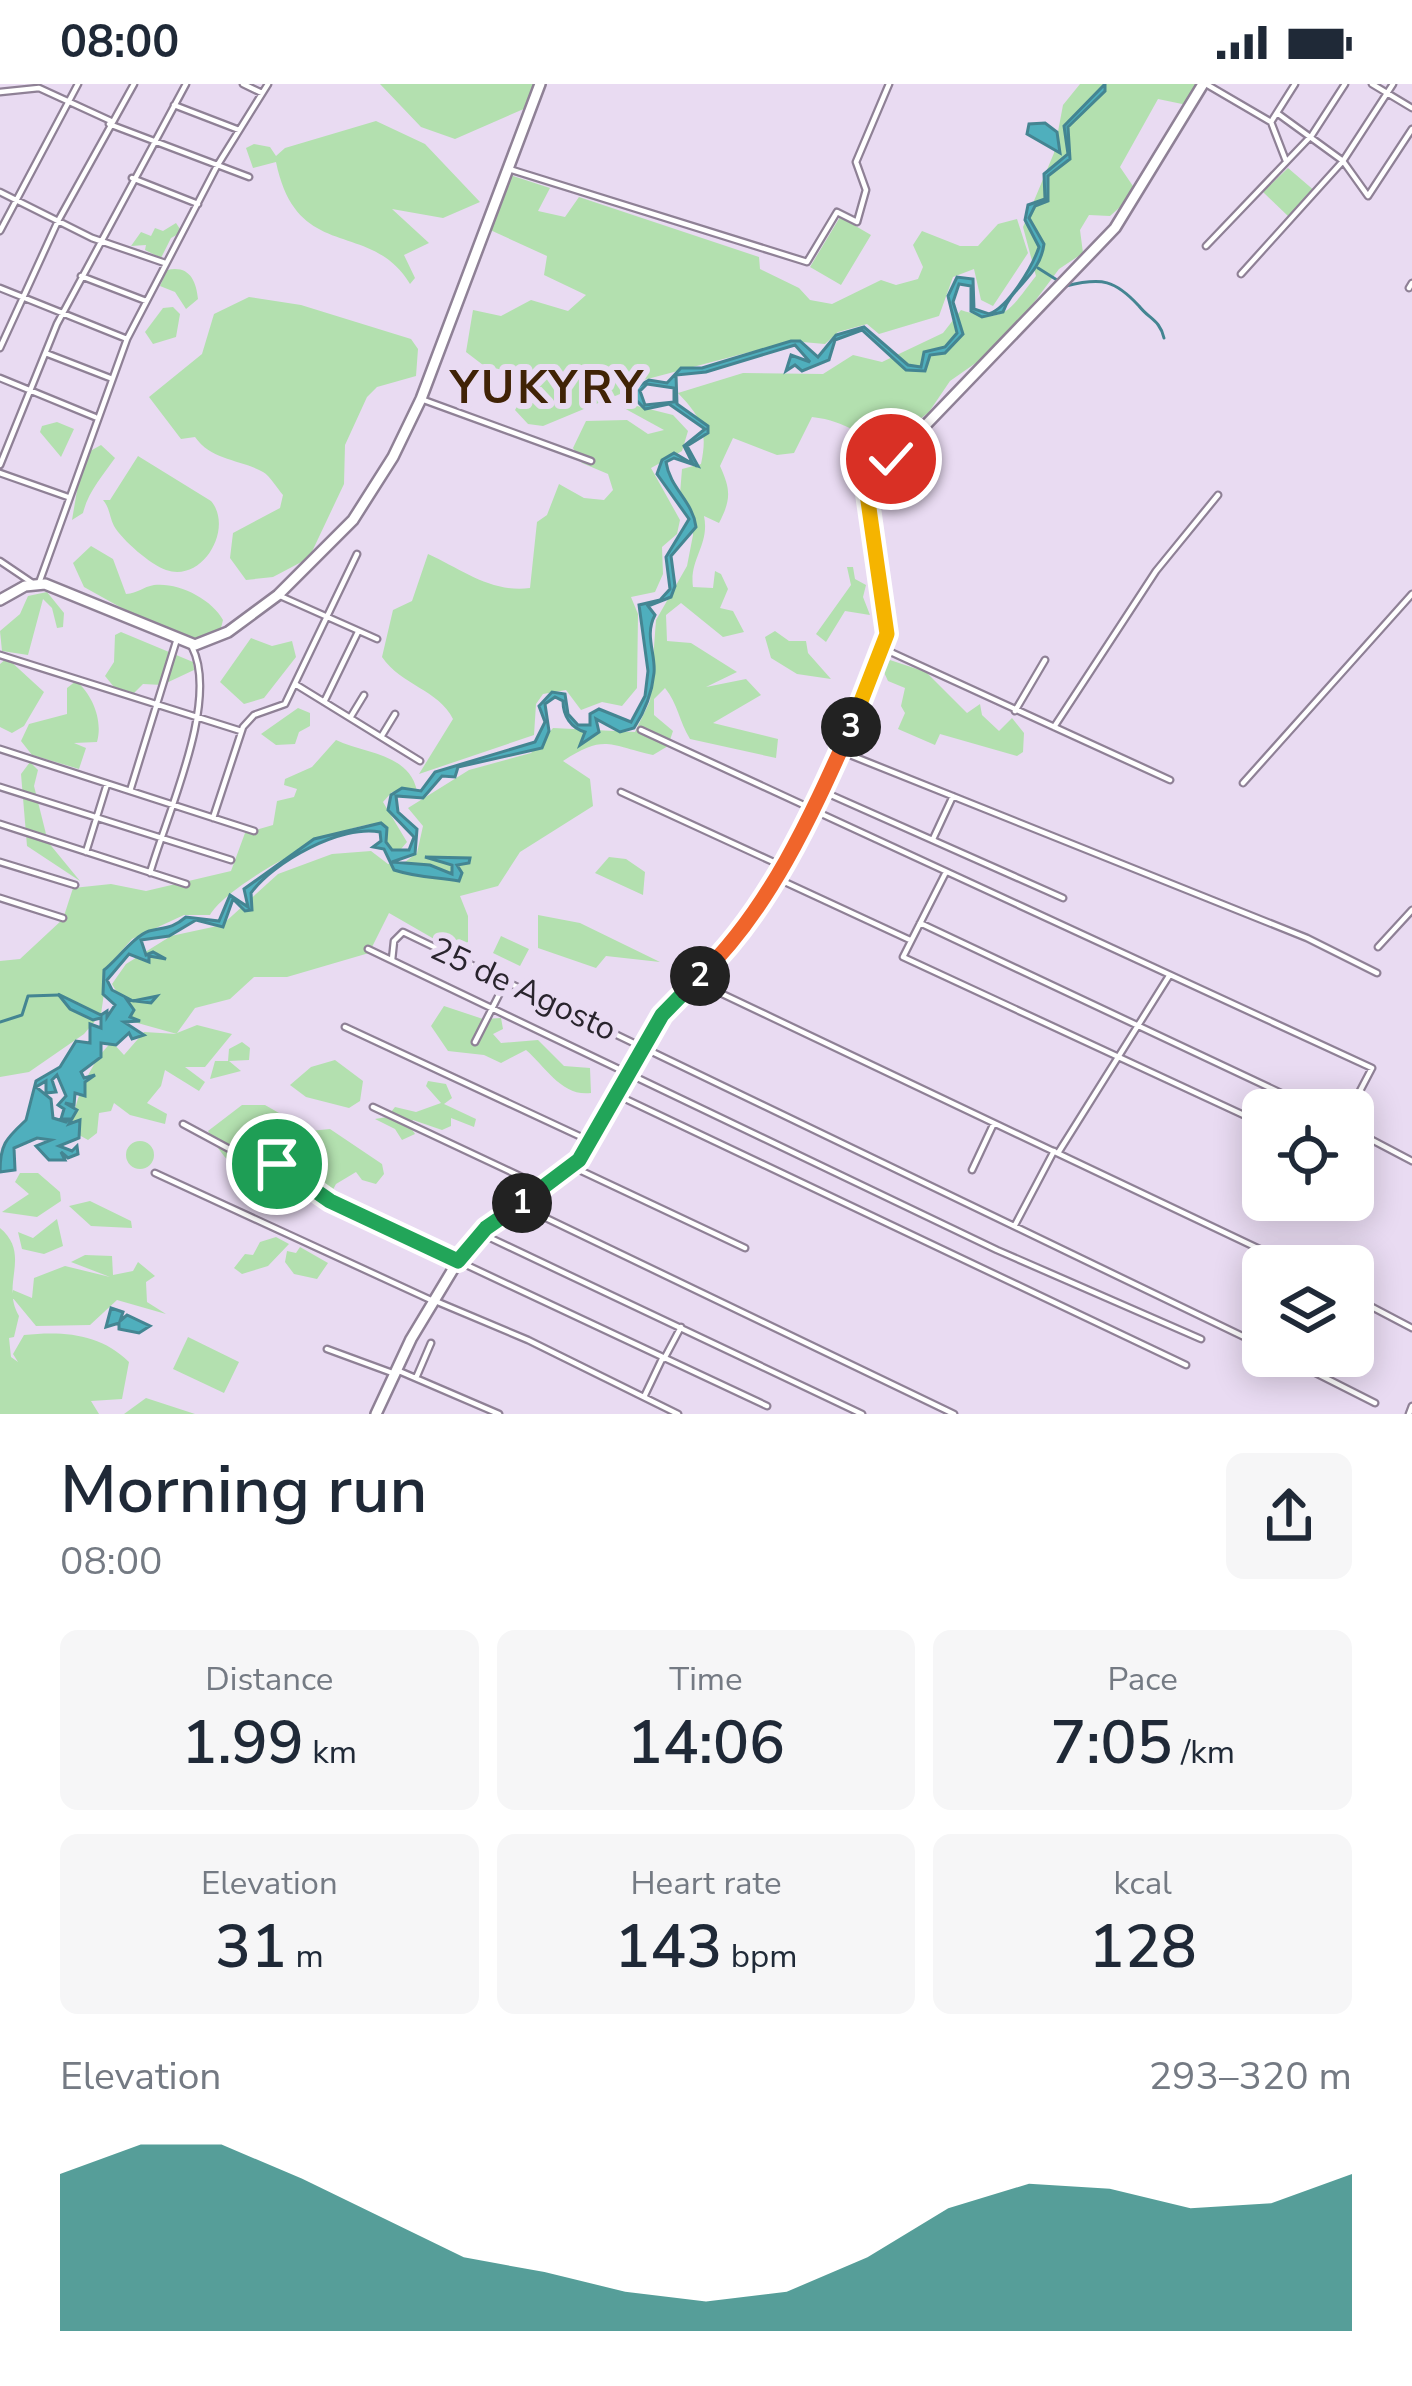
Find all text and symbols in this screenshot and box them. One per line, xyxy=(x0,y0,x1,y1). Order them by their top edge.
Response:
text: 08:00 xyxy=(60,12,179,73)
district label: YUKYRY xyxy=(448,358,646,419)
pin xyxy=(840,408,942,510)
icon: check xyxy=(858,426,924,492)
pin: 3 xyxy=(821,697,881,757)
text: 3 xyxy=(841,704,861,749)
street label: 25 de Agosto xyxy=(423,927,624,1052)
pin: 2 xyxy=(670,946,730,1006)
text: 2 xyxy=(690,953,710,998)
map controls xyxy=(1242,1089,1374,1377)
button: locate xyxy=(1242,1089,1374,1221)
pin xyxy=(226,1113,328,1215)
icon: arrive xyxy=(244,1131,310,1197)
pin: 1 xyxy=(492,1173,552,1233)
text: 1 xyxy=(512,1180,532,1225)
button: layers xyxy=(1242,1245,1374,1377)
text: Morning run xyxy=(60,1445,428,1535)
button: share xyxy=(1226,1453,1352,1579)
text: 08:00 xyxy=(60,1535,163,1588)
text: Distance xyxy=(205,1657,333,1702)
text: Time xyxy=(669,1657,743,1702)
text: Pace xyxy=(1108,1657,1178,1702)
text: 1.99 xyxy=(182,1702,304,1784)
text: 14:06 xyxy=(627,1702,785,1784)
text: 7:05 xyxy=(1050,1702,1173,1784)
text: km xyxy=(304,1730,357,1775)
text: /km xyxy=(1173,1730,1235,1775)
text: Elevation xyxy=(201,1861,338,1906)
text: Heart rate xyxy=(631,1861,781,1906)
text: kcal xyxy=(1113,1861,1172,1906)
text: 31 xyxy=(215,1906,287,1988)
text: 143 xyxy=(614,1906,722,1988)
text: 128 xyxy=(1089,1906,1197,1988)
text: m xyxy=(287,1934,324,1979)
text: bpm xyxy=(722,1934,798,1979)
text: Elevation xyxy=(60,2050,221,2103)
text: 293–320 m xyxy=(1149,2050,1352,2103)

